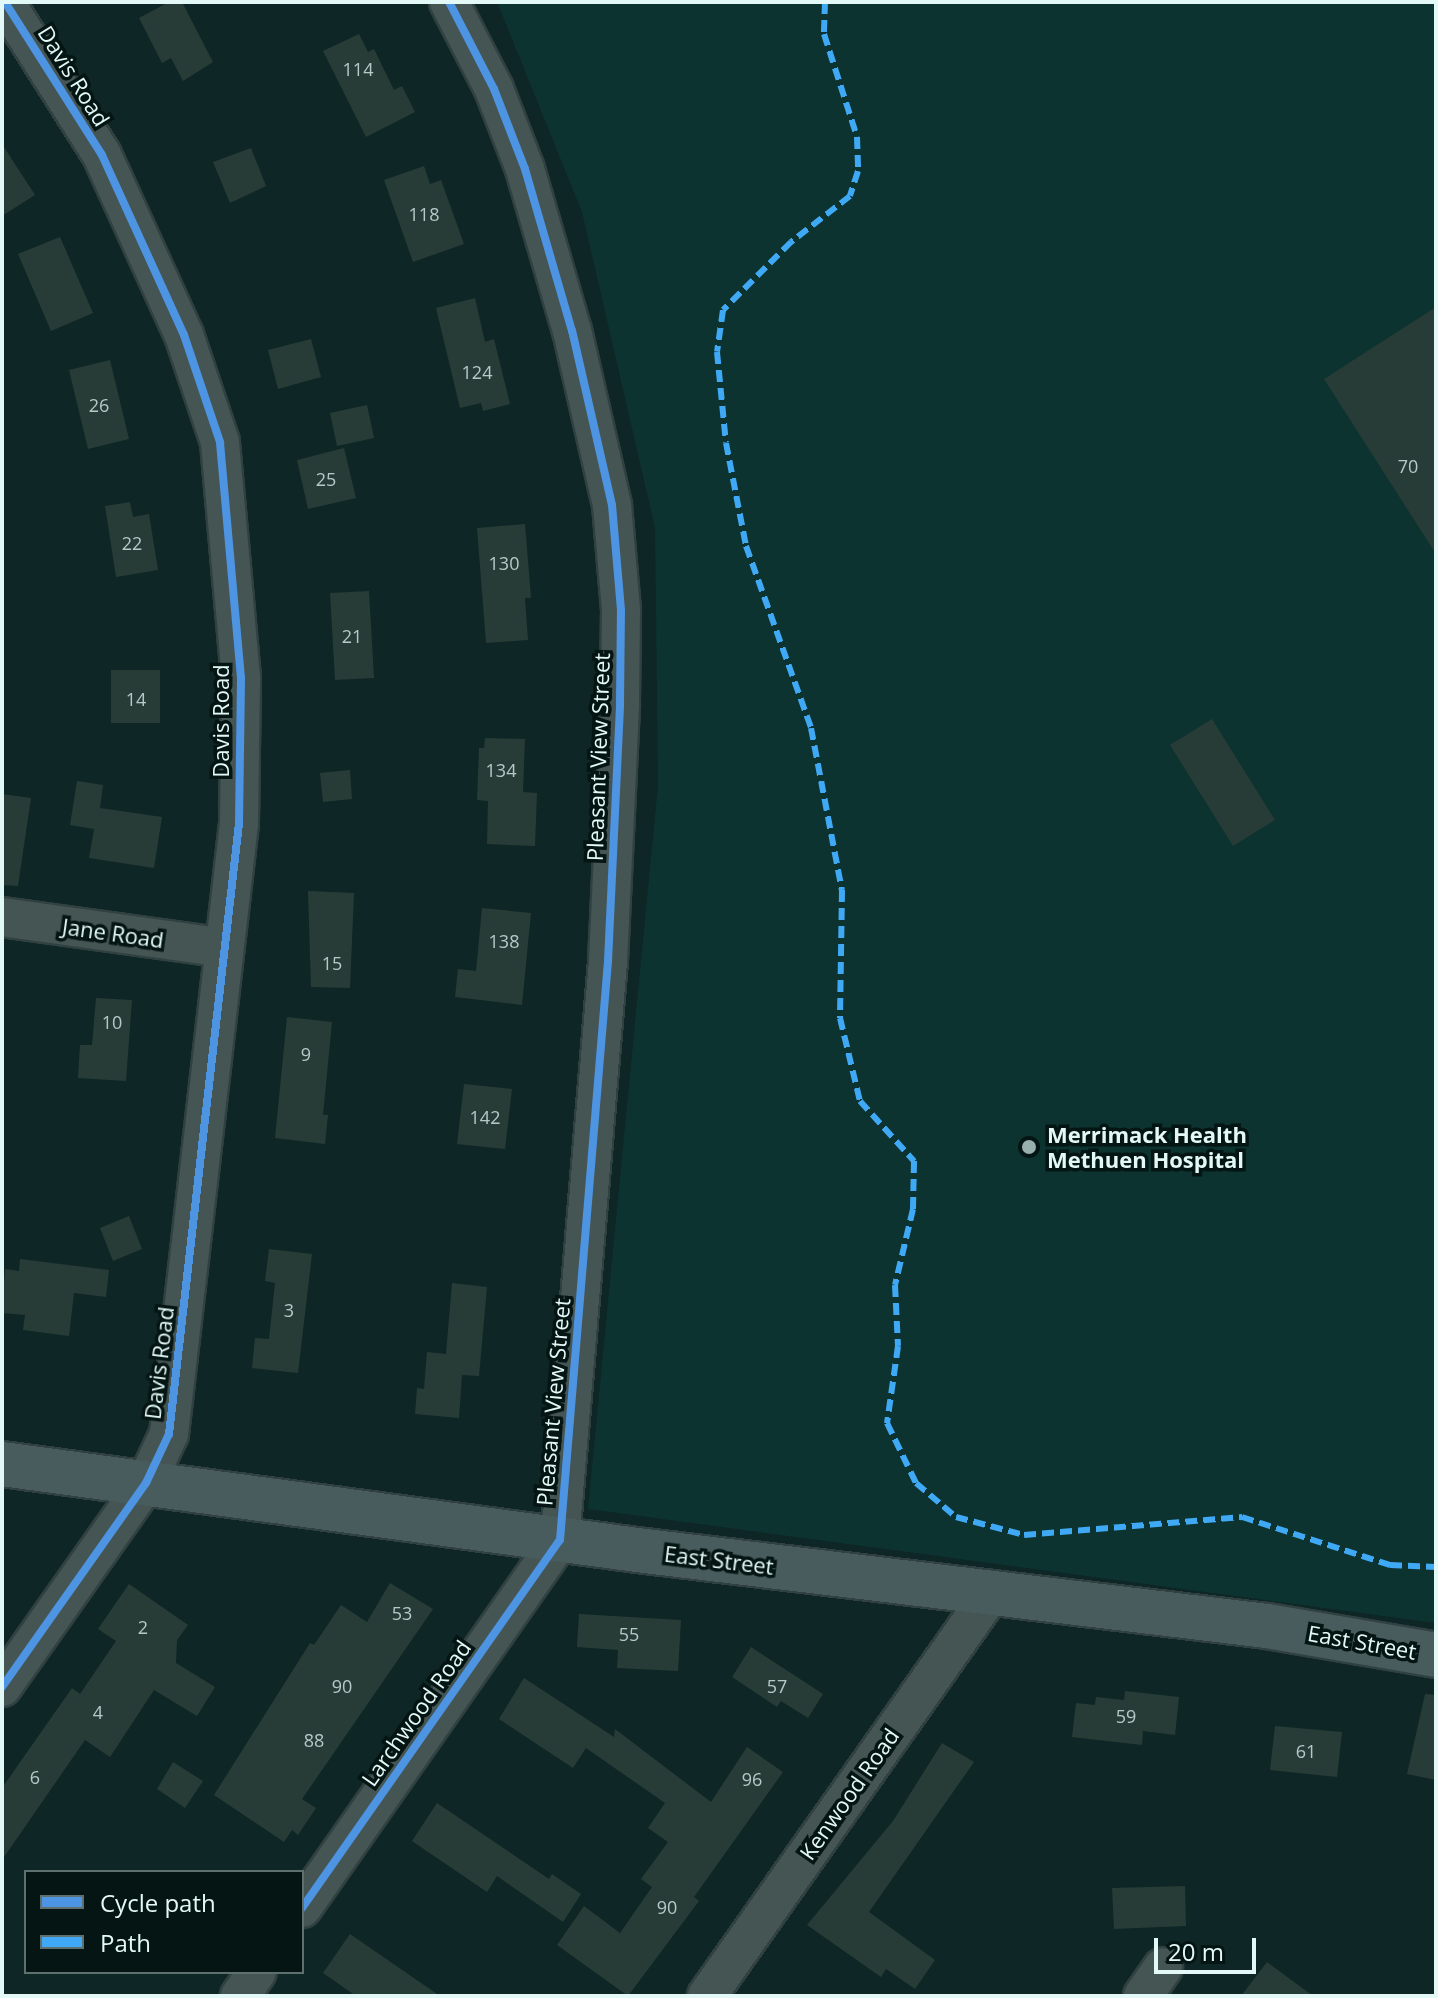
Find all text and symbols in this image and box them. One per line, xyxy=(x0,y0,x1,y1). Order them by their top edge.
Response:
street label: Davis Road xyxy=(33,21,115,131)
house number: 114 xyxy=(343,58,373,80)
house number: 118 xyxy=(409,203,439,225)
house number: 124 xyxy=(462,361,492,383)
house number: 26 xyxy=(89,394,109,416)
house number: 70 xyxy=(1398,455,1418,477)
house number: 25 xyxy=(316,468,336,490)
house number: 22 xyxy=(122,532,142,554)
house number: 130 xyxy=(489,552,519,574)
house number: 21 xyxy=(342,625,362,647)
street label: Pleasant View Street xyxy=(581,652,615,862)
street label: Davis Road xyxy=(208,664,234,778)
house number: 14 xyxy=(126,688,146,710)
house number: 134 xyxy=(486,759,516,781)
street label: Jane Road xyxy=(61,913,165,953)
house number: 138 xyxy=(489,930,519,952)
house number: 15 xyxy=(322,952,342,974)
house number: 10 xyxy=(102,1011,122,1033)
house number: 9 xyxy=(301,1043,311,1065)
house number: 142 xyxy=(470,1106,500,1128)
place label: Merrimack Health Methuen Hospital xyxy=(1047,1121,1247,1172)
marker: Merrimack Health Methuen Hospital xyxy=(1018,1136,1040,1158)
street label: Pleasant View Street xyxy=(531,1297,575,1507)
house number: 3 xyxy=(284,1299,294,1321)
street label: Davis Road xyxy=(139,1305,179,1421)
street label: East Street xyxy=(663,1540,775,1580)
house number: 53 xyxy=(392,1602,412,1624)
house number: 2 xyxy=(138,1616,148,1638)
street label: East Street xyxy=(1306,1619,1418,1665)
house number: 55 xyxy=(619,1623,639,1645)
street label: Larchwood Road xyxy=(356,1635,476,1791)
house number: 90 xyxy=(332,1675,352,1697)
house number: 57 xyxy=(767,1675,787,1697)
house number: 4 xyxy=(93,1701,103,1723)
house number: 59 xyxy=(1116,1705,1136,1727)
street label: Kenwood Road xyxy=(794,1723,904,1865)
house number: 88 xyxy=(304,1729,324,1751)
house number: 61 xyxy=(1296,1740,1316,1762)
house number: 6 xyxy=(30,1766,40,1788)
house number: 96 xyxy=(742,1768,762,1790)
legend xyxy=(24,1870,304,1974)
text: Cycle path xyxy=(100,1886,216,1919)
house number: 90 xyxy=(657,1896,677,1918)
scale bar xyxy=(1158,1922,1260,1972)
text: Path xyxy=(100,1926,151,1959)
text: 20 m xyxy=(1168,1935,1224,1968)

